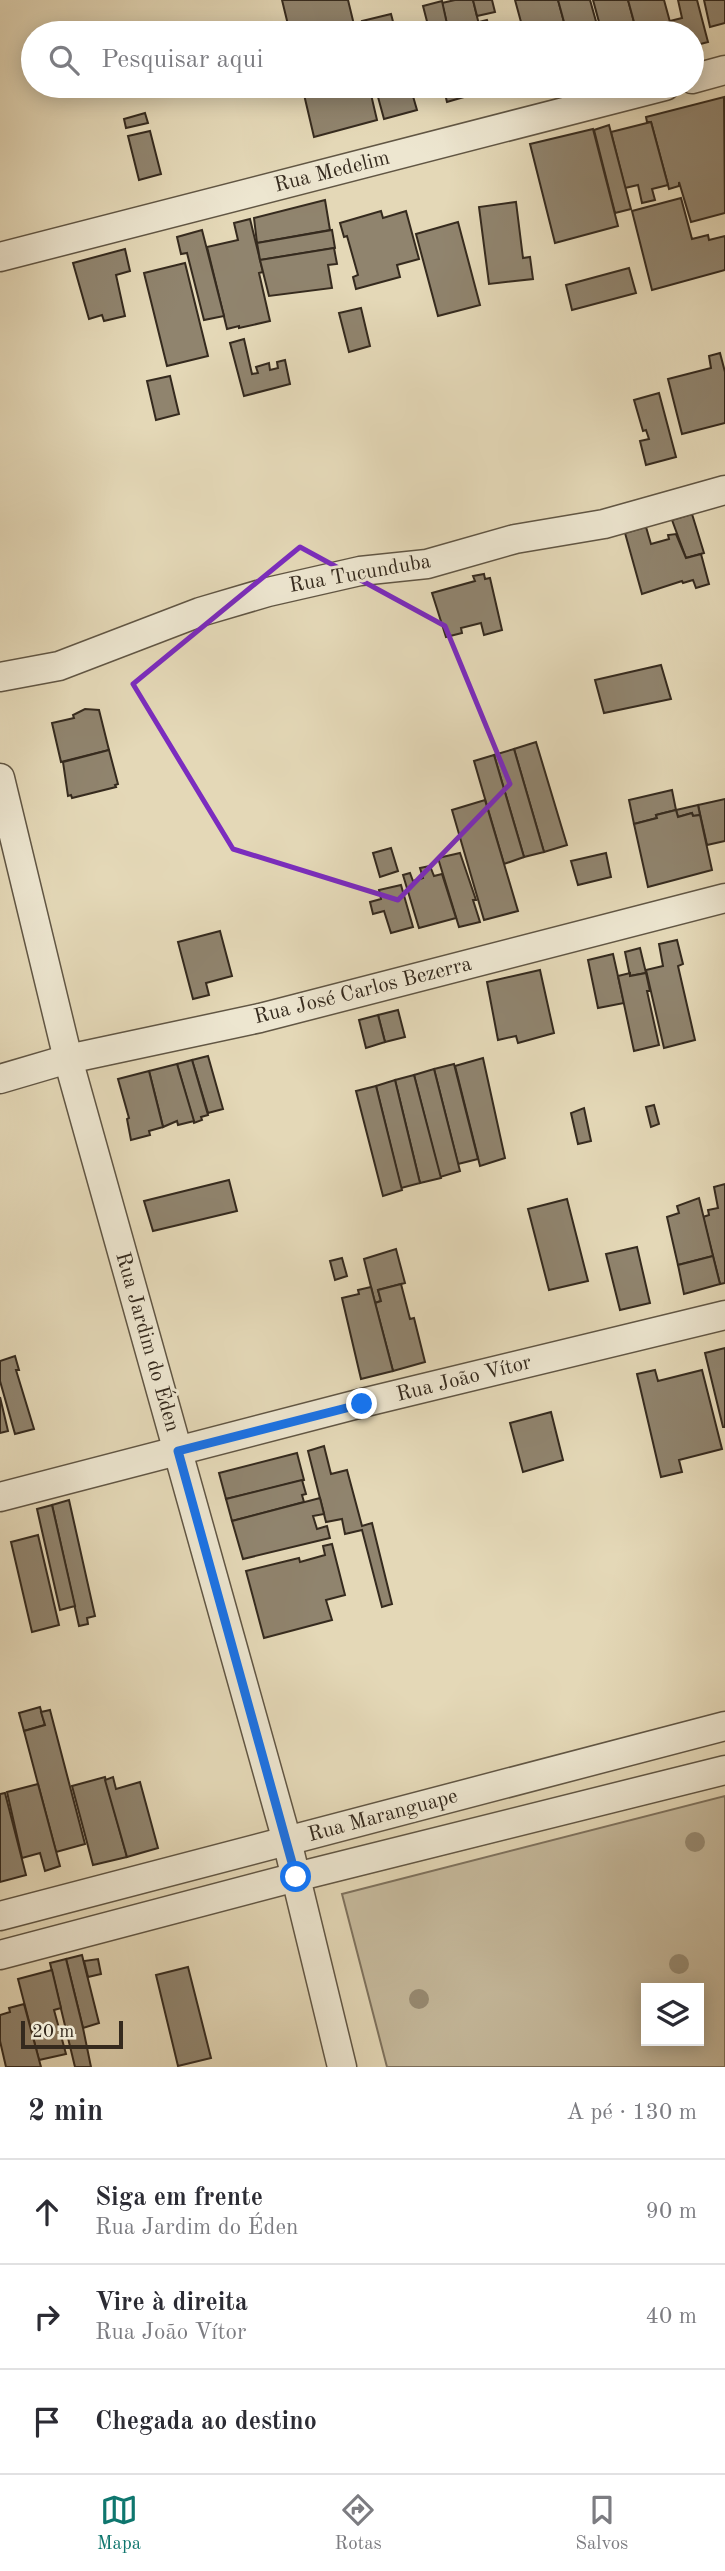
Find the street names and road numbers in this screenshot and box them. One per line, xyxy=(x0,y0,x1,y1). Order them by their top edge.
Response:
street label: Rua Medelim xyxy=(272,147,392,197)
street label: Rua Tucunduba xyxy=(287,551,433,597)
street label: Rua José Carlos Bezerra xyxy=(252,954,474,1028)
street label: Rua Jardim do Éden xyxy=(111,1249,187,1434)
street label: Rua João Vítor xyxy=(394,1352,534,1406)
street label: Rua Maranguape xyxy=(306,1786,460,1846)

